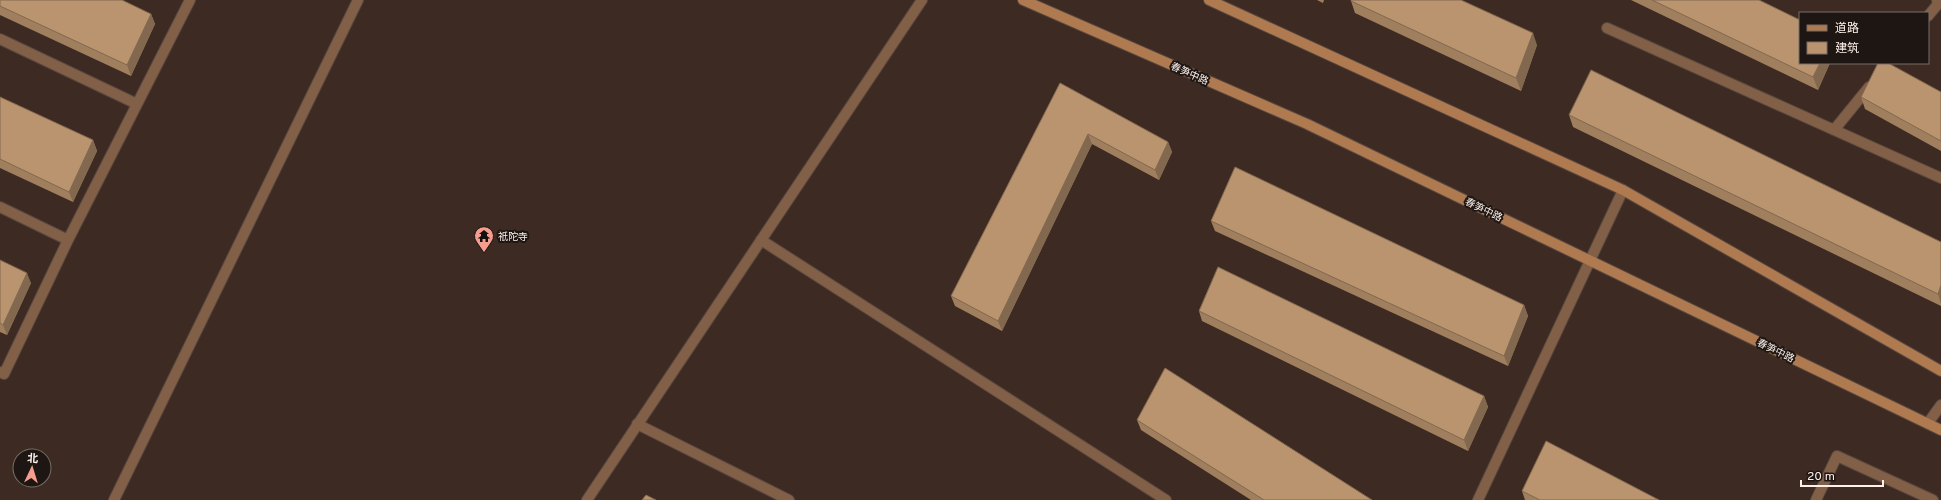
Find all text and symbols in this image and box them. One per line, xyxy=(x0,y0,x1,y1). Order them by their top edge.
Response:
legend xyxy=(1799,12,1929,64)
text: 道路 xyxy=(1835,21,1859,37)
text: 建筑 xyxy=(1835,41,1859,57)
street label: 春笋中路 xyxy=(1168,60,1210,88)
street label: 春笋中路 xyxy=(1463,196,1504,225)
temple icon: 祇陀寺 xyxy=(473,225,495,253)
place label: 祇陀寺 xyxy=(498,231,528,244)
street label: 春笋中路 xyxy=(1755,337,1796,366)
north arrow xyxy=(12,448,52,488)
text: 北 xyxy=(27,452,39,466)
scale bar xyxy=(1801,462,1883,488)
text: 20 m xyxy=(1807,469,1835,485)

